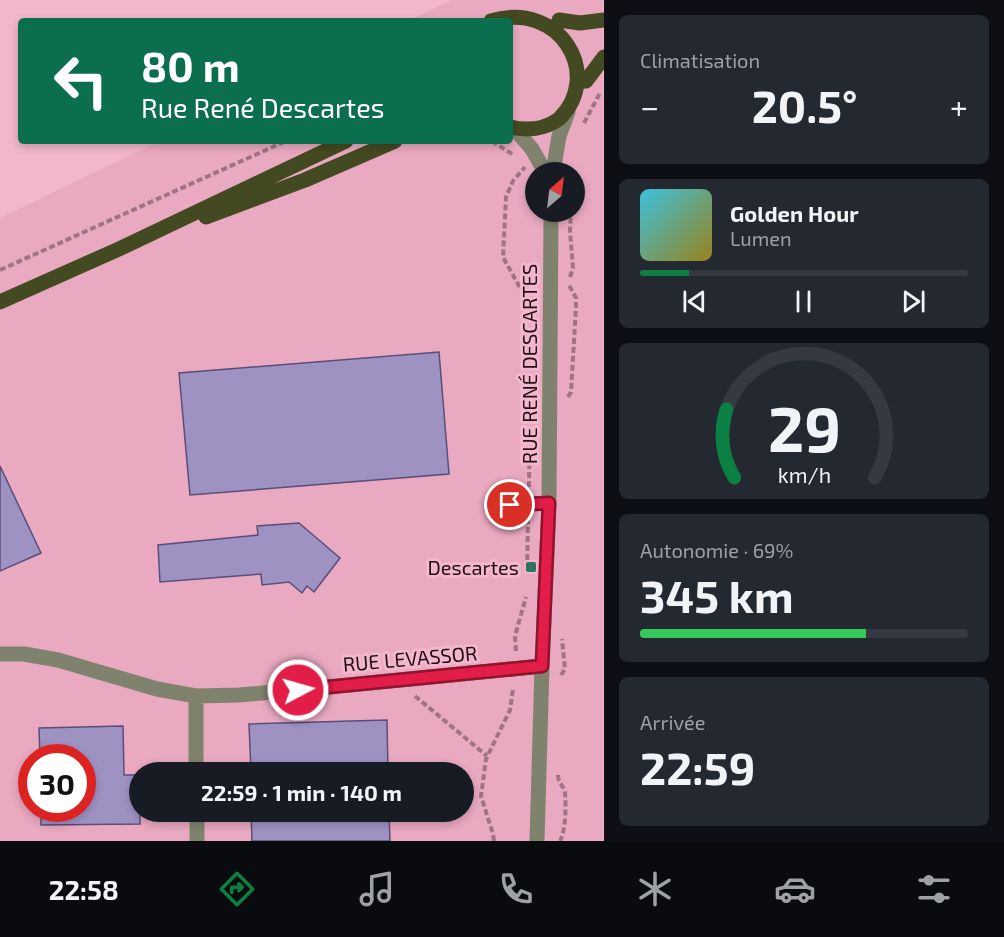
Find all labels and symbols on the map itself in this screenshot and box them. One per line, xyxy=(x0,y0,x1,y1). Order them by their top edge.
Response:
north arrow xyxy=(525,162,585,222)
street label: RUE RENÉ DESCARTES xyxy=(517,264,541,464)
pin xyxy=(484,479,535,530)
place label: Descartes xyxy=(428,555,519,579)
marker: Descartes xyxy=(524,560,538,574)
street label: RUE LEVASSOR xyxy=(342,640,478,676)
position arrow xyxy=(266,658,330,722)
speed limit sign: 30 xyxy=(18,744,96,822)

